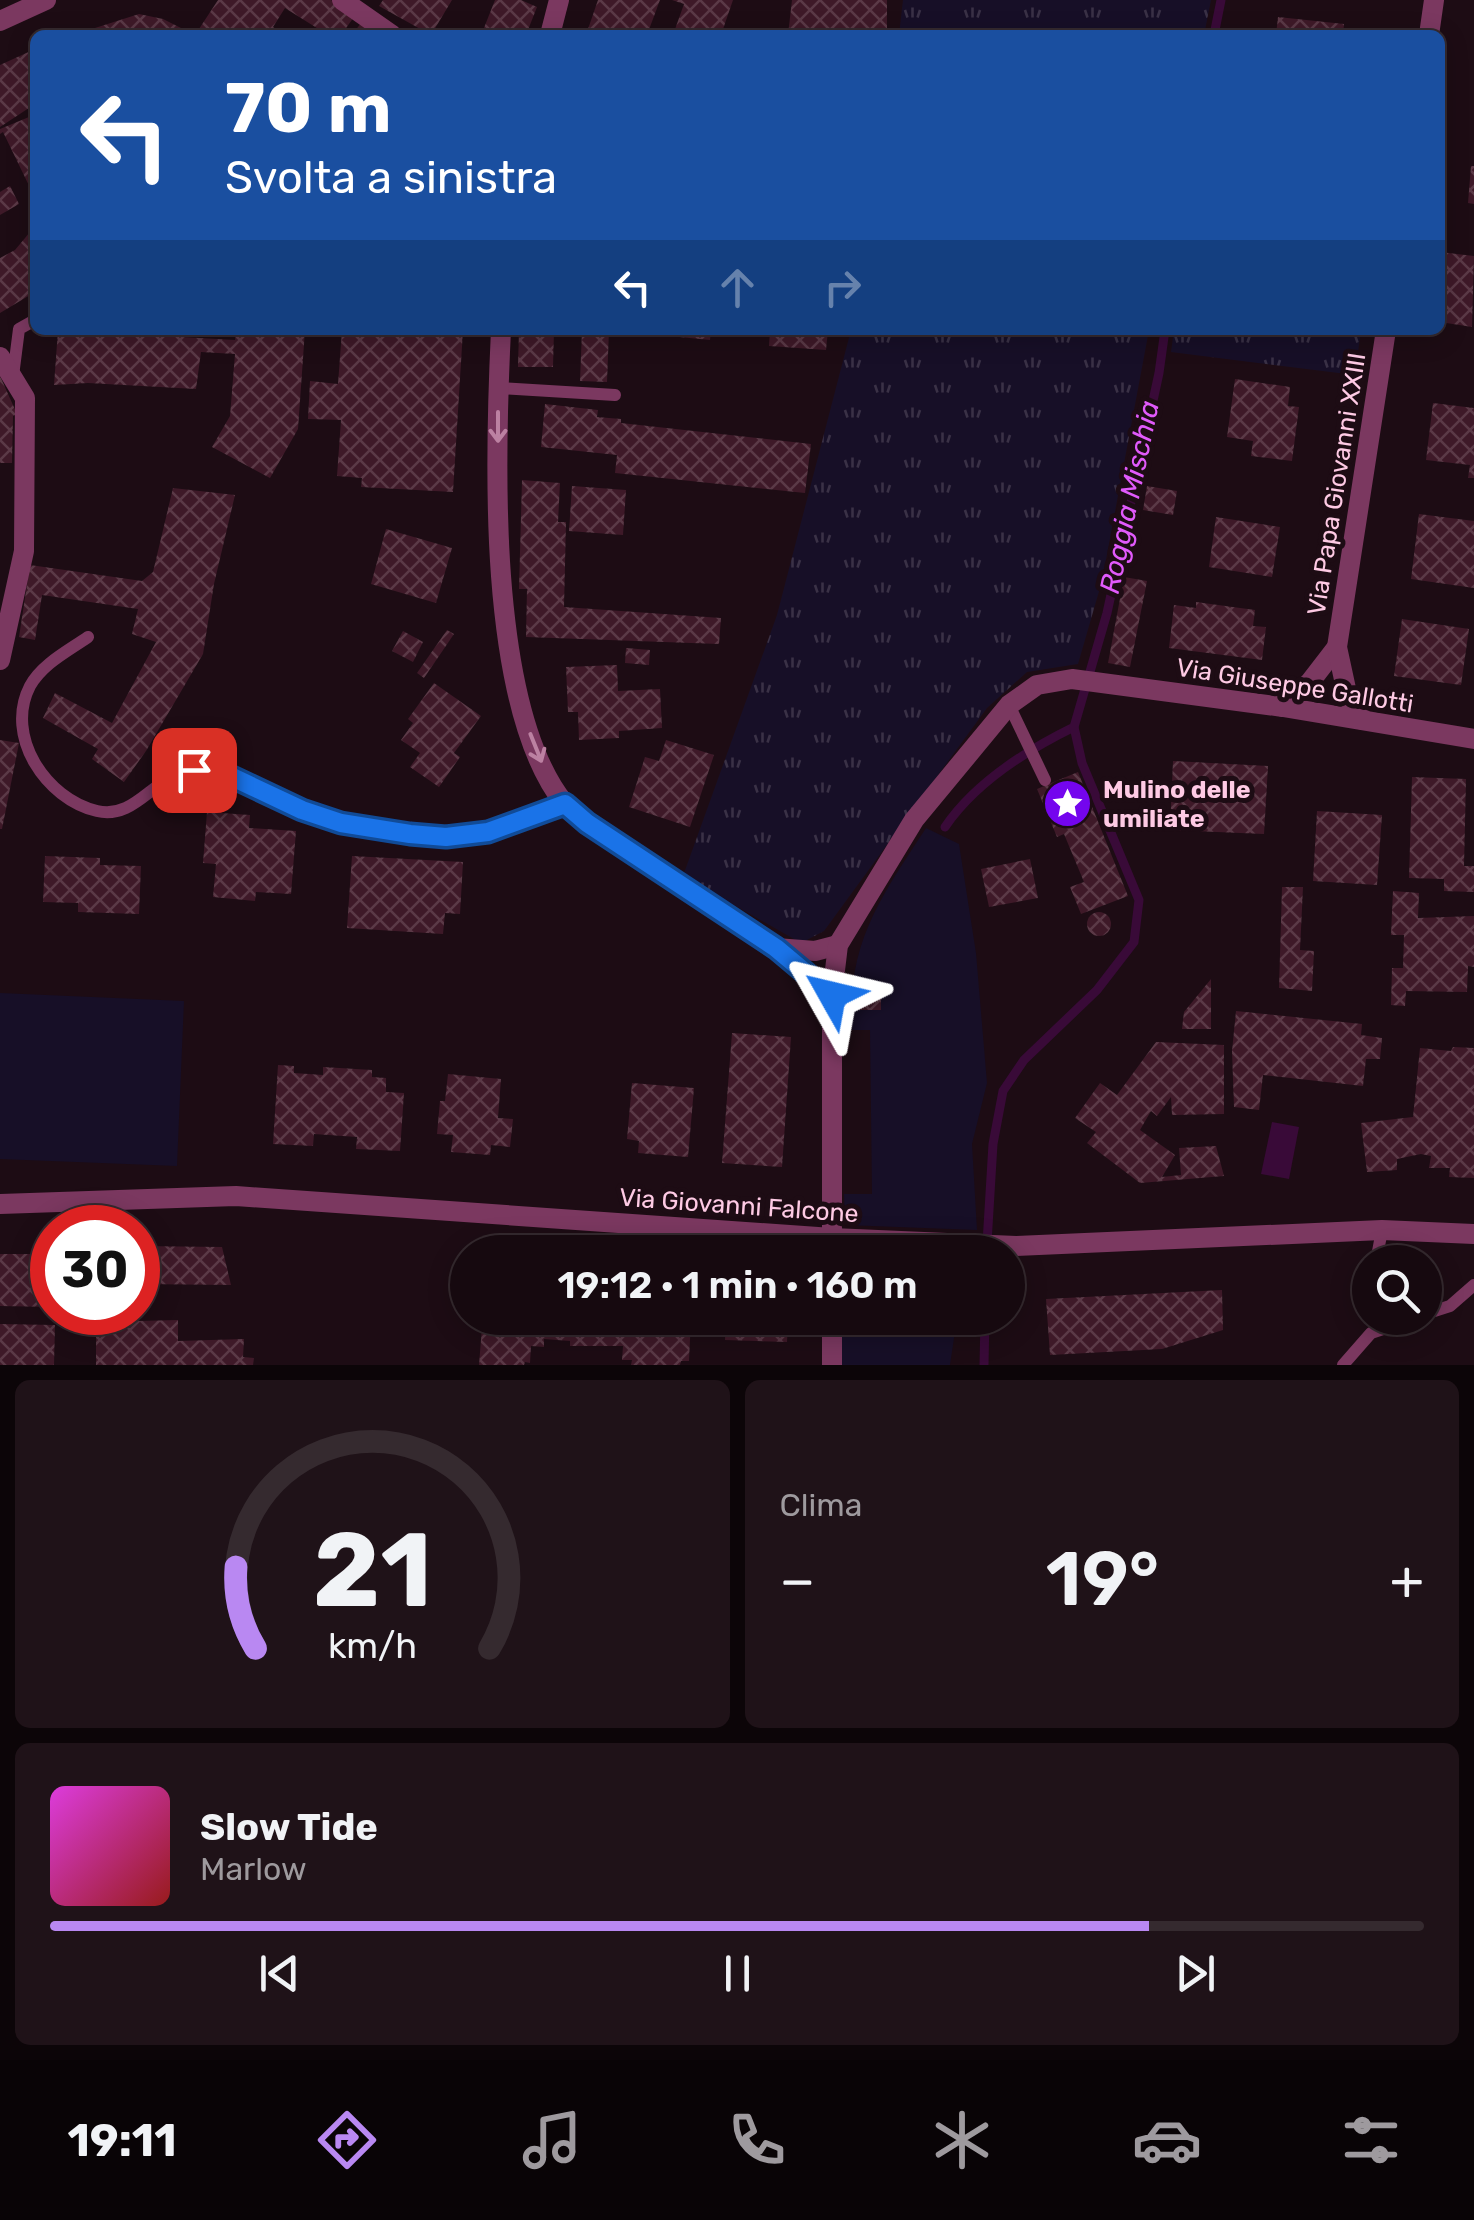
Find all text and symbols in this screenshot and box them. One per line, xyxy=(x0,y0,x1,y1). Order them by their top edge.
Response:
text: 70 m xyxy=(225,67,392,150)
icon: left xyxy=(60,70,190,200)
text: Svolta a sinistra xyxy=(225,151,557,204)
icon: left xyxy=(605,260,660,315)
icon: ahead xyxy=(710,260,765,315)
icon: right xyxy=(815,260,870,315)
street label: Via Papa Giovanni XXIII xyxy=(1301,351,1372,617)
water label: Roggia Mischia xyxy=(1093,397,1166,597)
one-way arrow xyxy=(488,410,508,443)
street label: Via Giuseppe Gallotti xyxy=(1174,652,1416,719)
pin xyxy=(152,728,237,813)
one-way arrow xyxy=(528,732,546,763)
icon: arrive xyxy=(167,743,222,798)
place label: Mulino delle umiliate xyxy=(1103,775,1250,833)
place icon: Mulino delle umiliate xyxy=(1042,777,1094,829)
position arrow xyxy=(780,943,884,1047)
street label: Via Giovanni Falcone xyxy=(618,1183,860,1228)
speed limit sign: 30 xyxy=(30,1205,160,1335)
map controls xyxy=(1352,1245,1442,1335)
button: search xyxy=(1352,1245,1442,1335)
text: 19:12 · 1 min · 160 m xyxy=(557,1262,918,1308)
text: Clima xyxy=(780,1486,862,1524)
text: 21 xyxy=(313,1509,432,1632)
text: 19° xyxy=(1046,1535,1159,1624)
text: − xyxy=(780,1548,815,1613)
text: + xyxy=(1390,1548,1424,1613)
text: km/h xyxy=(328,1625,417,1667)
text: Slow Tide xyxy=(200,1804,378,1850)
text: Marlow xyxy=(200,1850,307,1888)
icon: previous xyxy=(252,1946,307,2001)
icon: pause xyxy=(710,1946,765,2001)
icon: next xyxy=(1168,1946,1223,2001)
icon: directions xyxy=(312,2105,382,2175)
icon: music xyxy=(517,2105,587,2175)
icon: phone xyxy=(722,2105,792,2175)
icon: climate xyxy=(927,2105,997,2175)
icon: car xyxy=(1132,2105,1202,2175)
icon: filters xyxy=(1336,2105,1406,2175)
text: 19:11 xyxy=(67,2114,177,2167)

